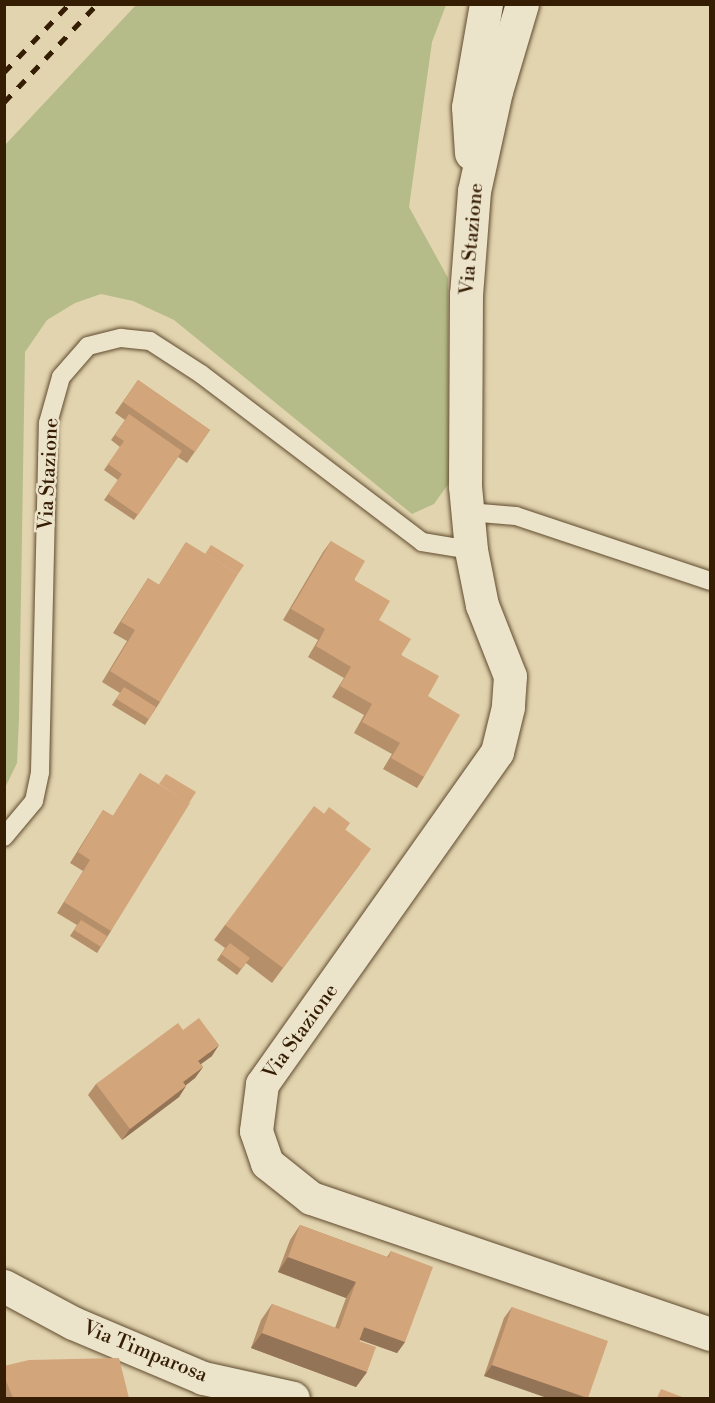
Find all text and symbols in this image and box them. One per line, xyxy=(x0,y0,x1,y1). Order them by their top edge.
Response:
street label: Via Stazione xyxy=(455,182,489,296)
street label: Via Stazione xyxy=(34,417,64,531)
street label: Via Stazione xyxy=(258,979,344,1085)
street label: Via Timparosa xyxy=(79,1316,211,1388)

